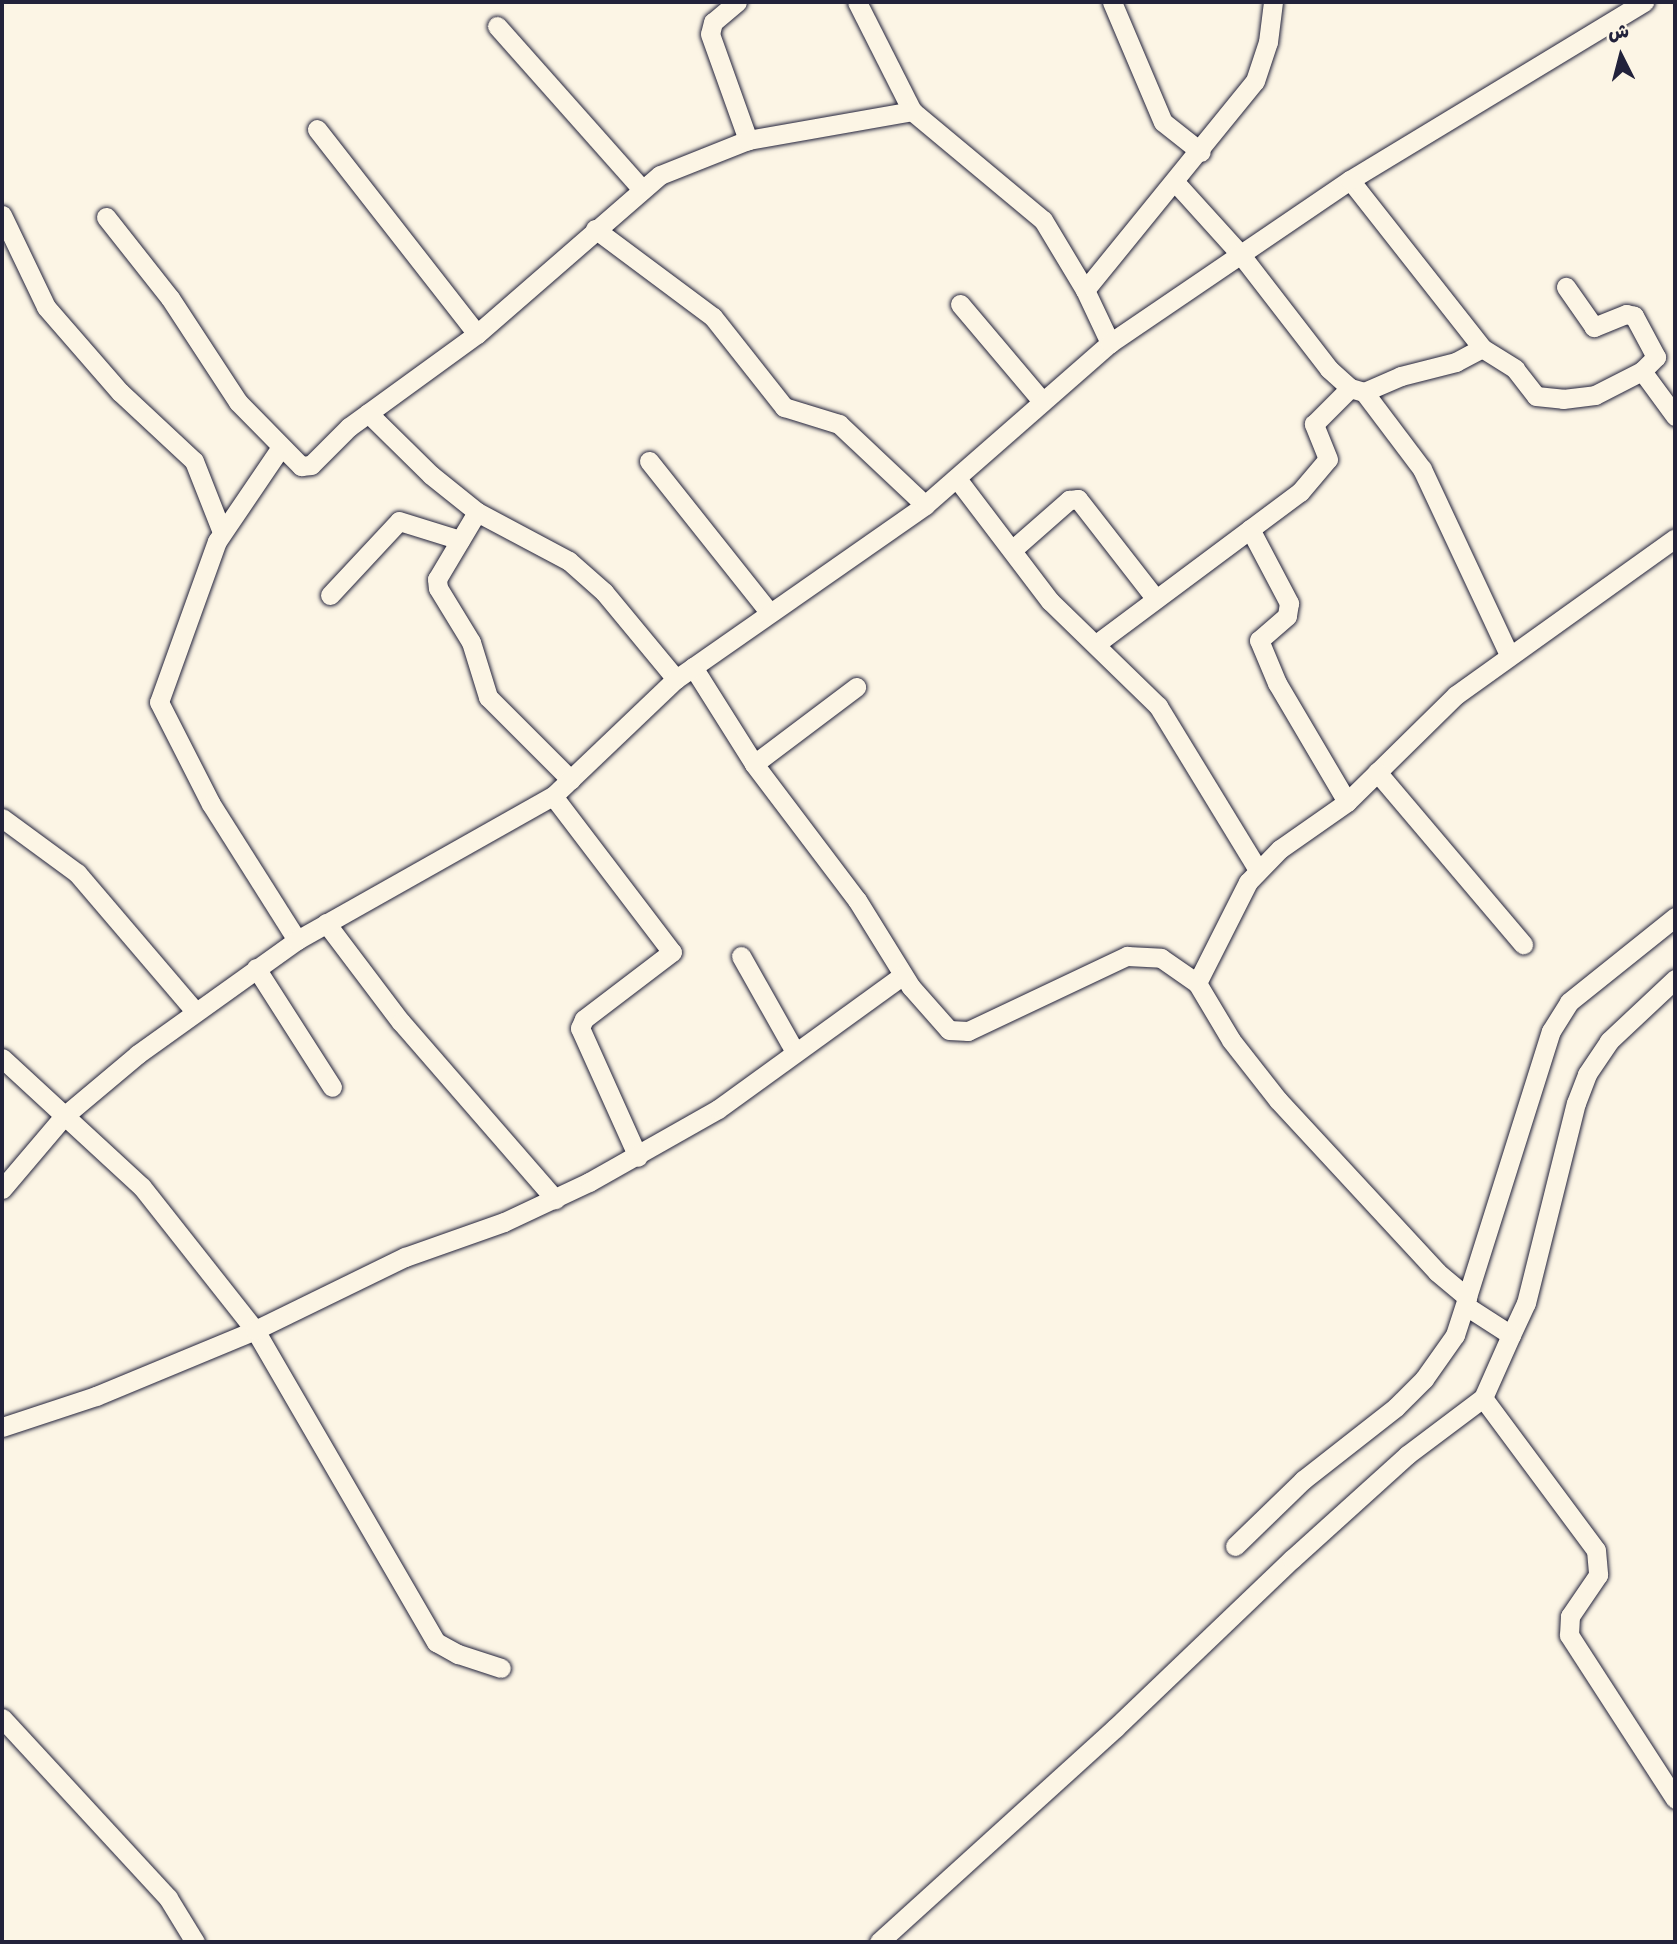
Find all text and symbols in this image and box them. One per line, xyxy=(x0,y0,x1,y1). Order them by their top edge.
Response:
text: ش xyxy=(1607,20,1631,49)
north arrow xyxy=(1586,21,1656,91)

